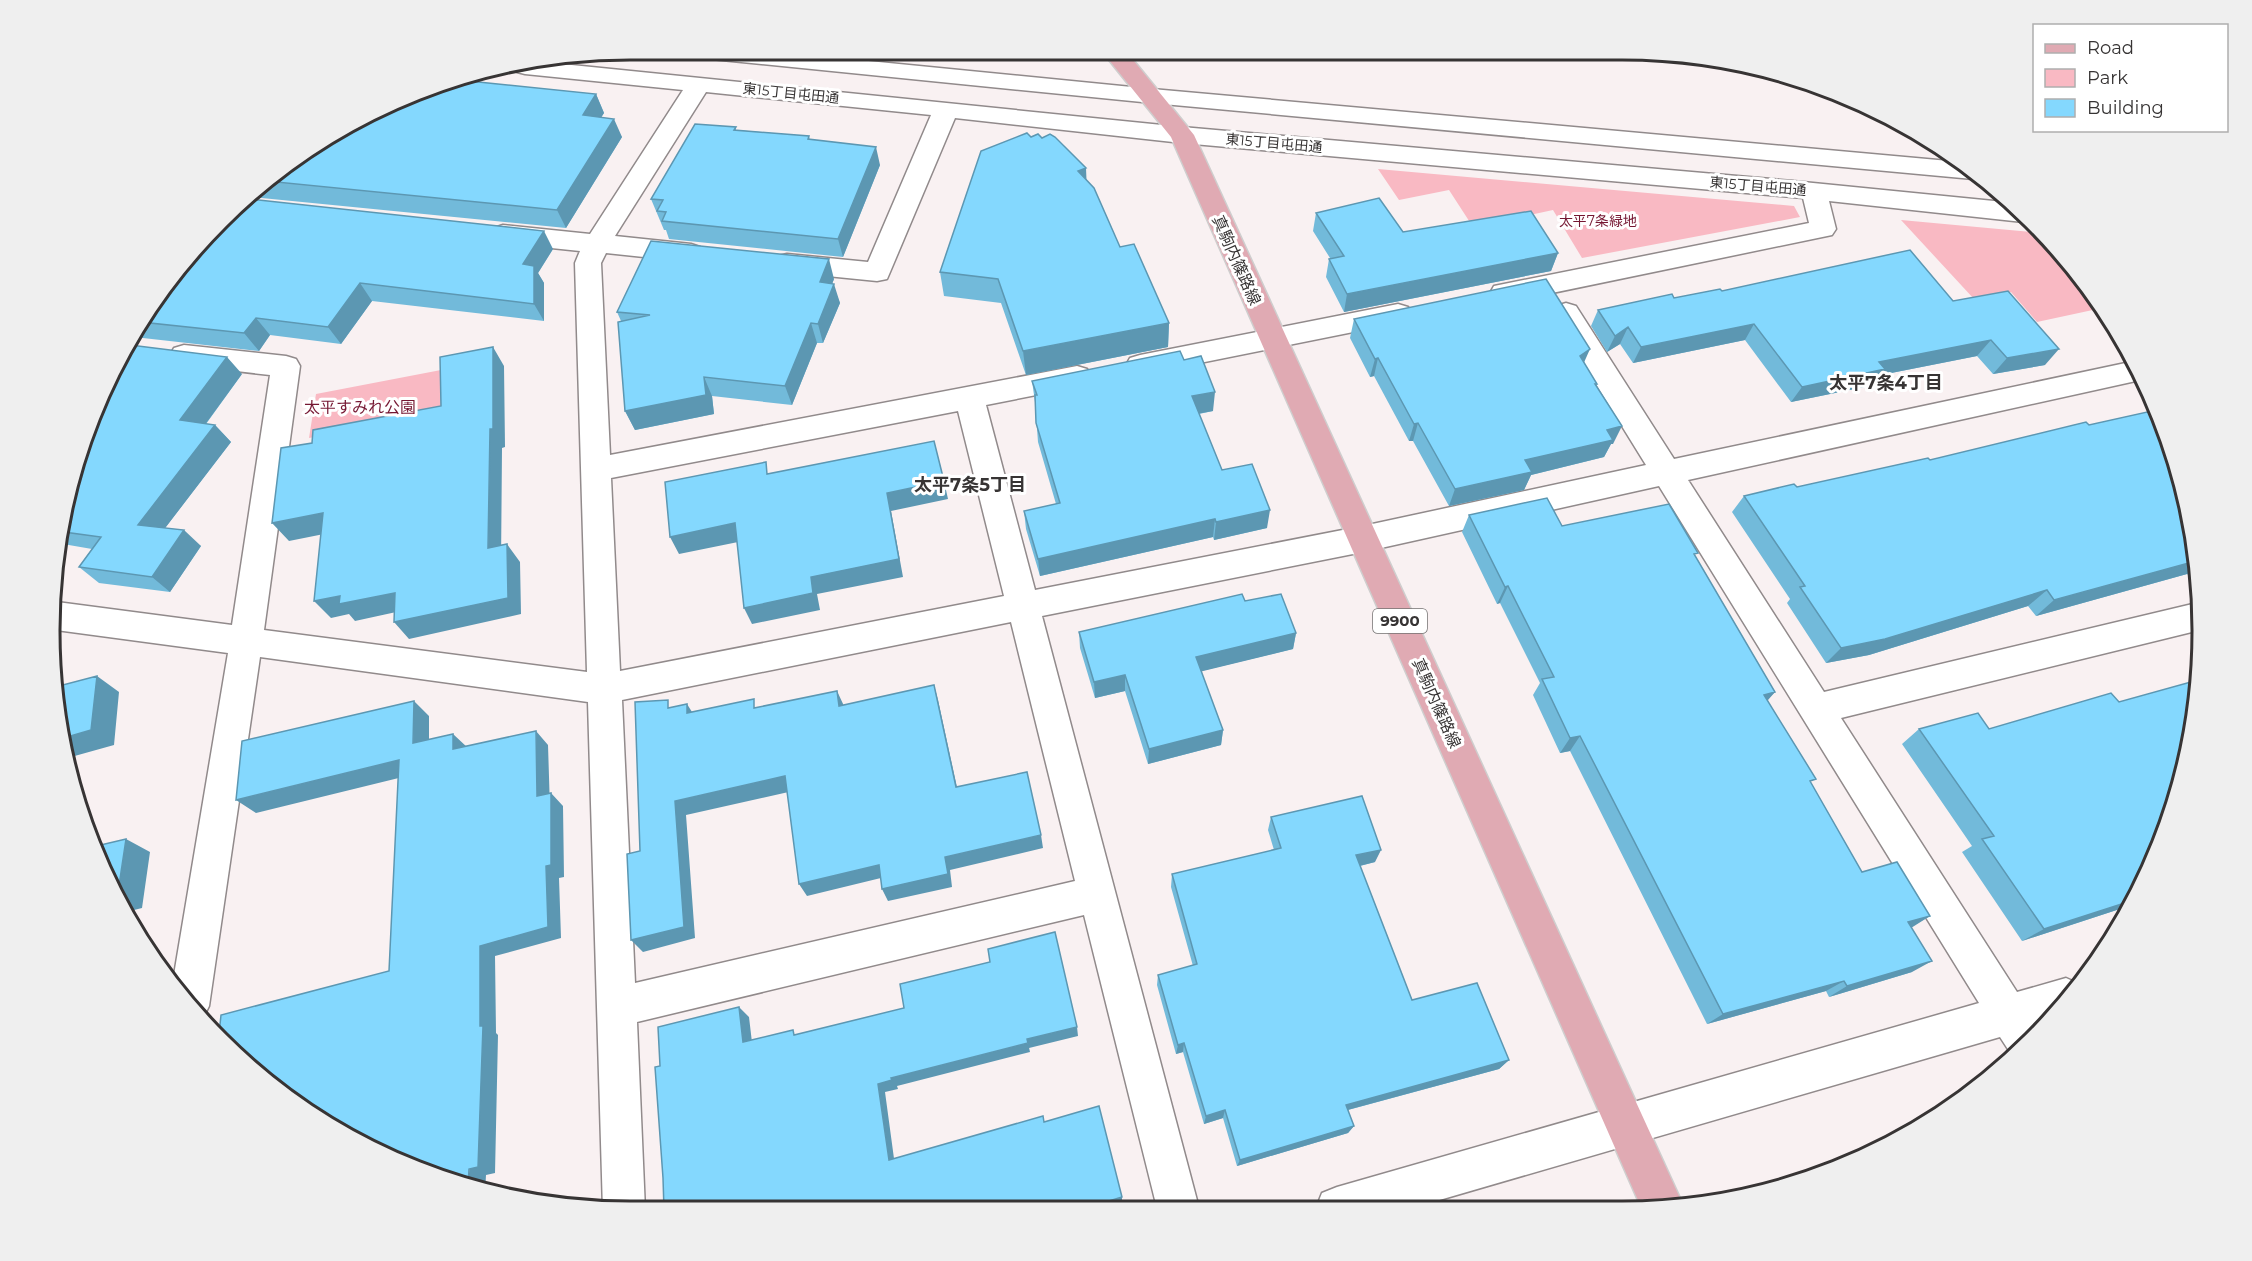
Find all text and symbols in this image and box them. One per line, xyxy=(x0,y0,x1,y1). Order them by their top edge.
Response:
legend xyxy=(2033,24,2228,132)
text: Road xyxy=(2087,37,2134,59)
text: Park xyxy=(2087,67,2128,89)
street label: 東15丁目屯田通 xyxy=(742,79,840,107)
text: Building xyxy=(2087,97,2164,119)
street label: 東15丁目屯田通 xyxy=(1225,130,1323,156)
street label: 東15丁目屯田通 xyxy=(1709,173,1807,199)
street label: 真駒内篠路線 xyxy=(1208,212,1265,308)
park label: 太平7条緑地 xyxy=(1559,212,1637,230)
district label: 太平7条4丁目 xyxy=(1829,372,1943,394)
park label: 太平すみれ公園 xyxy=(304,398,416,417)
district label: 太平7条5丁目 xyxy=(914,474,1026,496)
road number: 9900 xyxy=(1373,609,1427,633)
street label: 真駒内篠路線 xyxy=(1408,655,1465,751)

